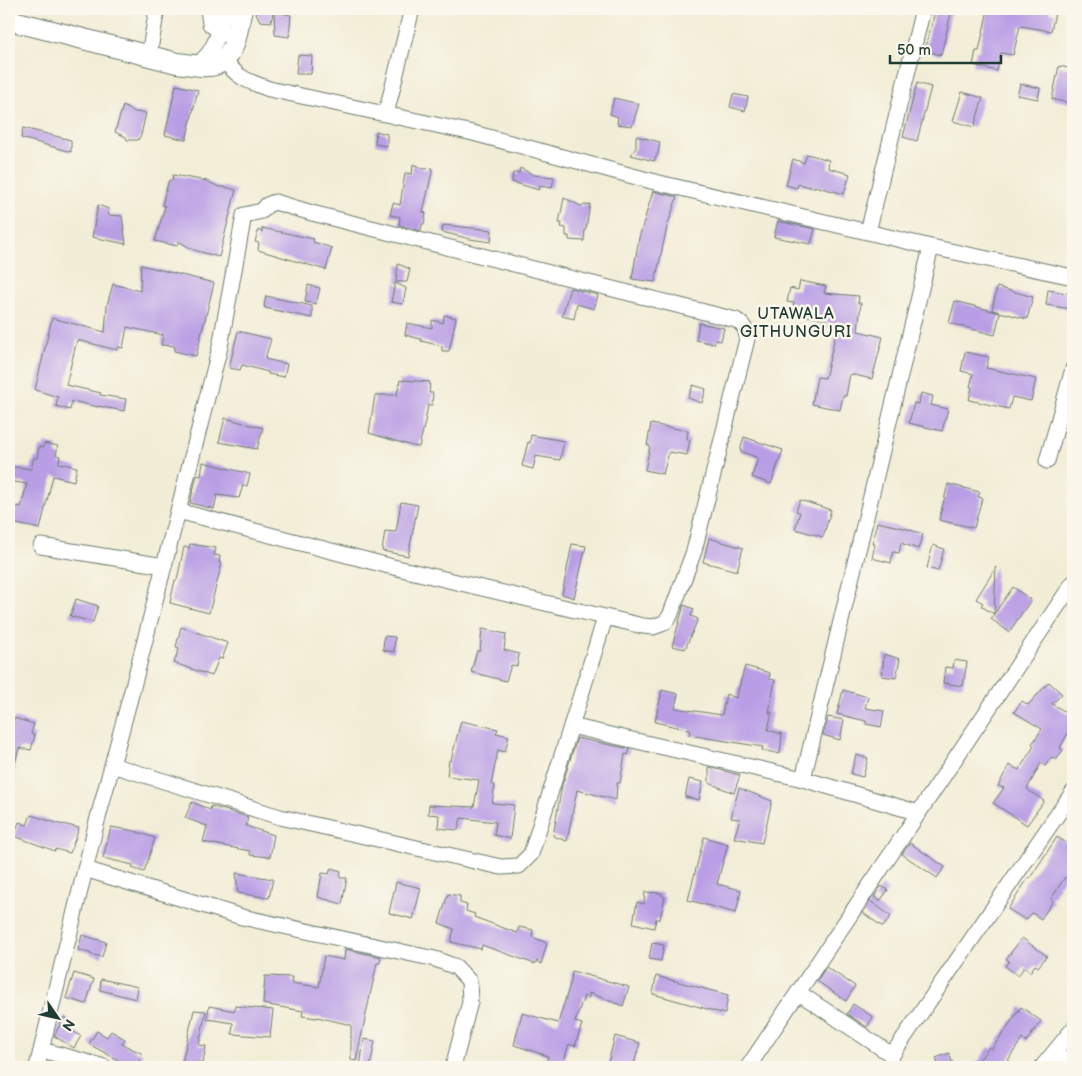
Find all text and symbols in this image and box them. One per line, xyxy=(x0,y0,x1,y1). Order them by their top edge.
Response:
scale bar xyxy=(890,32,1001,64)
text: 50 m xyxy=(897,41,931,60)
district label: UTAWALA GITHUNGURI xyxy=(740,305,852,342)
north arrow xyxy=(32,994,82,1044)
text: N xyxy=(58,1016,78,1034)

